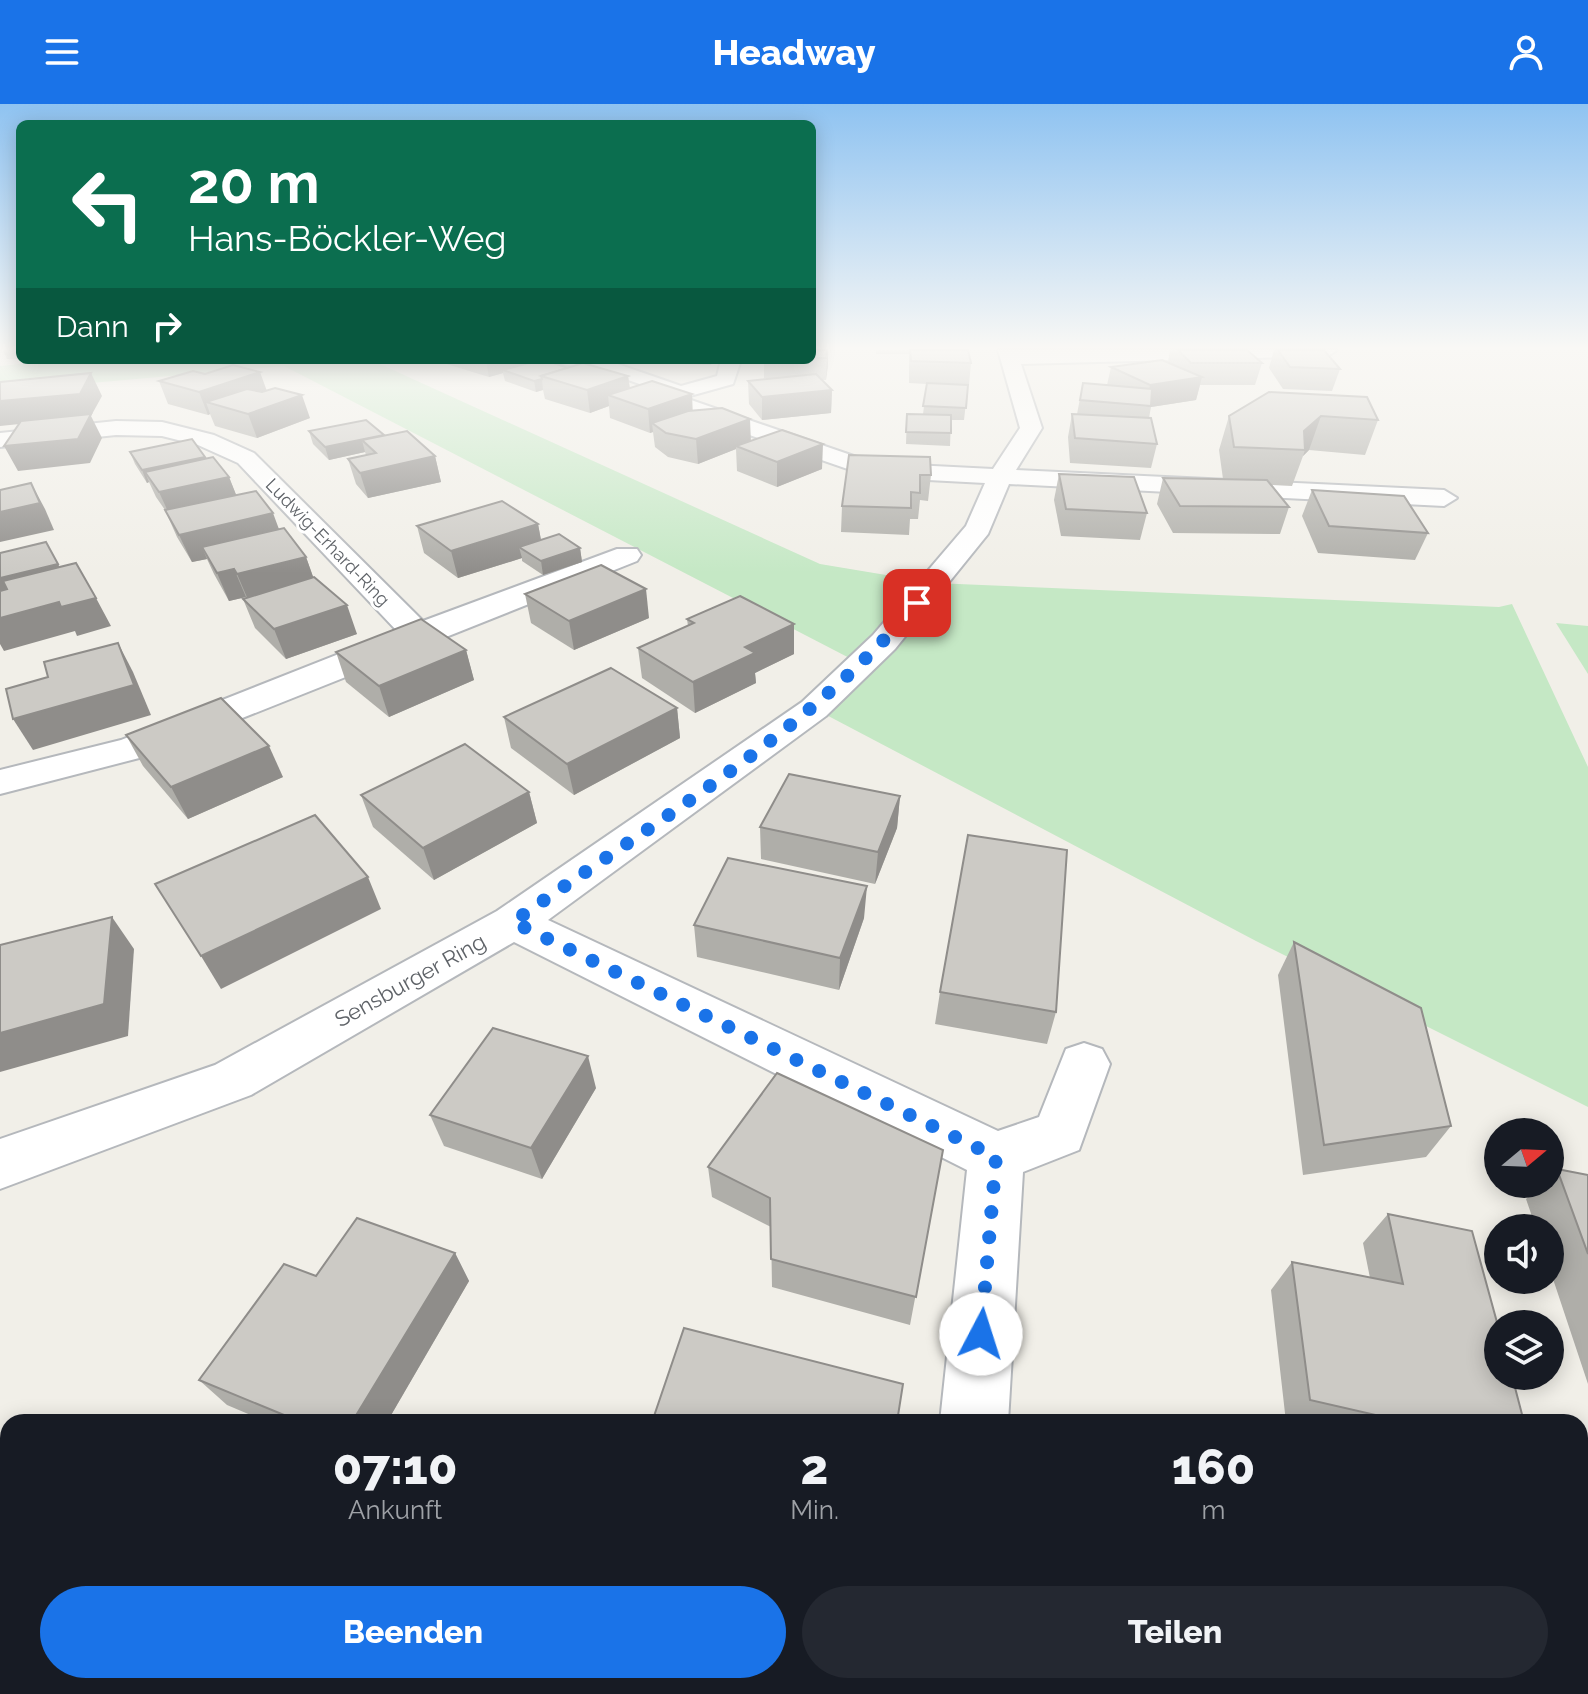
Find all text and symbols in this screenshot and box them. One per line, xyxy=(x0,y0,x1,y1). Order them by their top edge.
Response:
icon: menu xyxy=(40,30,84,74)
icon: person xyxy=(1504,30,1548,74)
text: Headway xyxy=(712,31,876,73)
text: 20 m xyxy=(188,150,320,216)
icon: left xyxy=(56,152,160,256)
text: Hans-Böckler-Weg xyxy=(188,217,507,259)
icon: right xyxy=(145,304,189,348)
text: Dann xyxy=(56,309,129,344)
street label: Ludwig-Erhard-Ring xyxy=(262,474,394,610)
pin xyxy=(883,569,951,637)
icon: arrive xyxy=(895,581,939,625)
street label: Sensburger Ring xyxy=(330,928,490,1032)
north arrow xyxy=(1484,1118,1564,1198)
map controls xyxy=(1484,1118,1564,1390)
button: sound xyxy=(1484,1214,1564,1294)
position arrow xyxy=(939,1292,1023,1376)
button: layers xyxy=(1484,1310,1564,1390)
text: 07:10 xyxy=(333,1439,457,1495)
text: 2 xyxy=(801,1439,828,1495)
text: 160 xyxy=(1172,1439,1255,1495)
text: Ankunft xyxy=(348,1495,442,1525)
text: Min. xyxy=(790,1495,839,1525)
text: m xyxy=(1201,1495,1225,1525)
button: Beenden xyxy=(40,1586,786,1678)
button: Teilen xyxy=(802,1586,1548,1678)

